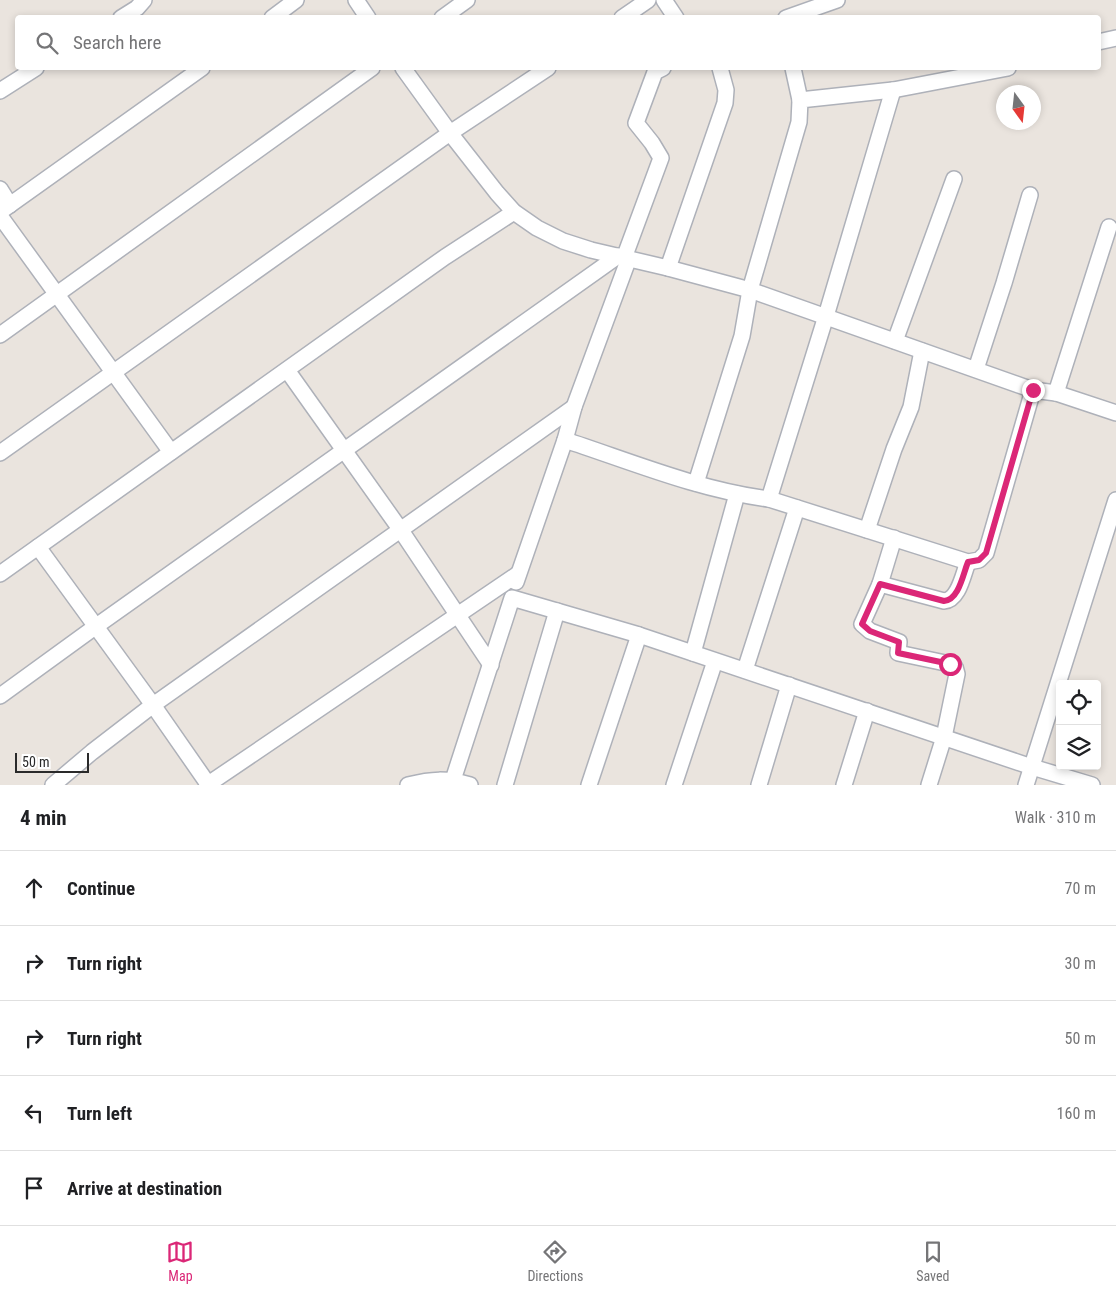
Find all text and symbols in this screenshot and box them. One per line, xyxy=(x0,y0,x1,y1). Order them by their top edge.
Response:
search box xyxy=(15,15,1101,70)
icon: search xyxy=(33,29,61,57)
text: Search here xyxy=(73,31,161,54)
north arrow xyxy=(996,85,1041,130)
route end xyxy=(1022,379,1045,402)
route start xyxy=(939,653,962,676)
map controls xyxy=(1056,680,1101,770)
button: locate xyxy=(1056,680,1101,725)
button: layers xyxy=(1056,725,1101,770)
scale bar xyxy=(15,750,89,773)
text: 50 m xyxy=(22,754,50,770)
text: 4 min xyxy=(20,806,67,830)
text: Walk · 310 m xyxy=(1015,808,1096,827)
icon: ahead xyxy=(20,874,48,902)
text: Continue xyxy=(67,877,135,900)
text: 70 m xyxy=(1064,879,1096,898)
icon: right xyxy=(20,949,48,977)
text: Turn right xyxy=(67,952,142,975)
text: 30 m xyxy=(1064,954,1096,973)
icon: right xyxy=(20,1024,48,1052)
text: Turn right xyxy=(67,1027,142,1050)
text: 50 m xyxy=(1064,1029,1096,1048)
icon: left xyxy=(20,1099,48,1127)
text: Turn left xyxy=(67,1102,132,1125)
text: 160 m xyxy=(1057,1104,1096,1123)
icon: arrive xyxy=(20,1174,48,1202)
text: Arrive at destination xyxy=(67,1177,222,1200)
tab: Map xyxy=(166,1238,194,1284)
tab: Directions xyxy=(527,1238,583,1284)
tab: Saved xyxy=(916,1238,950,1284)

